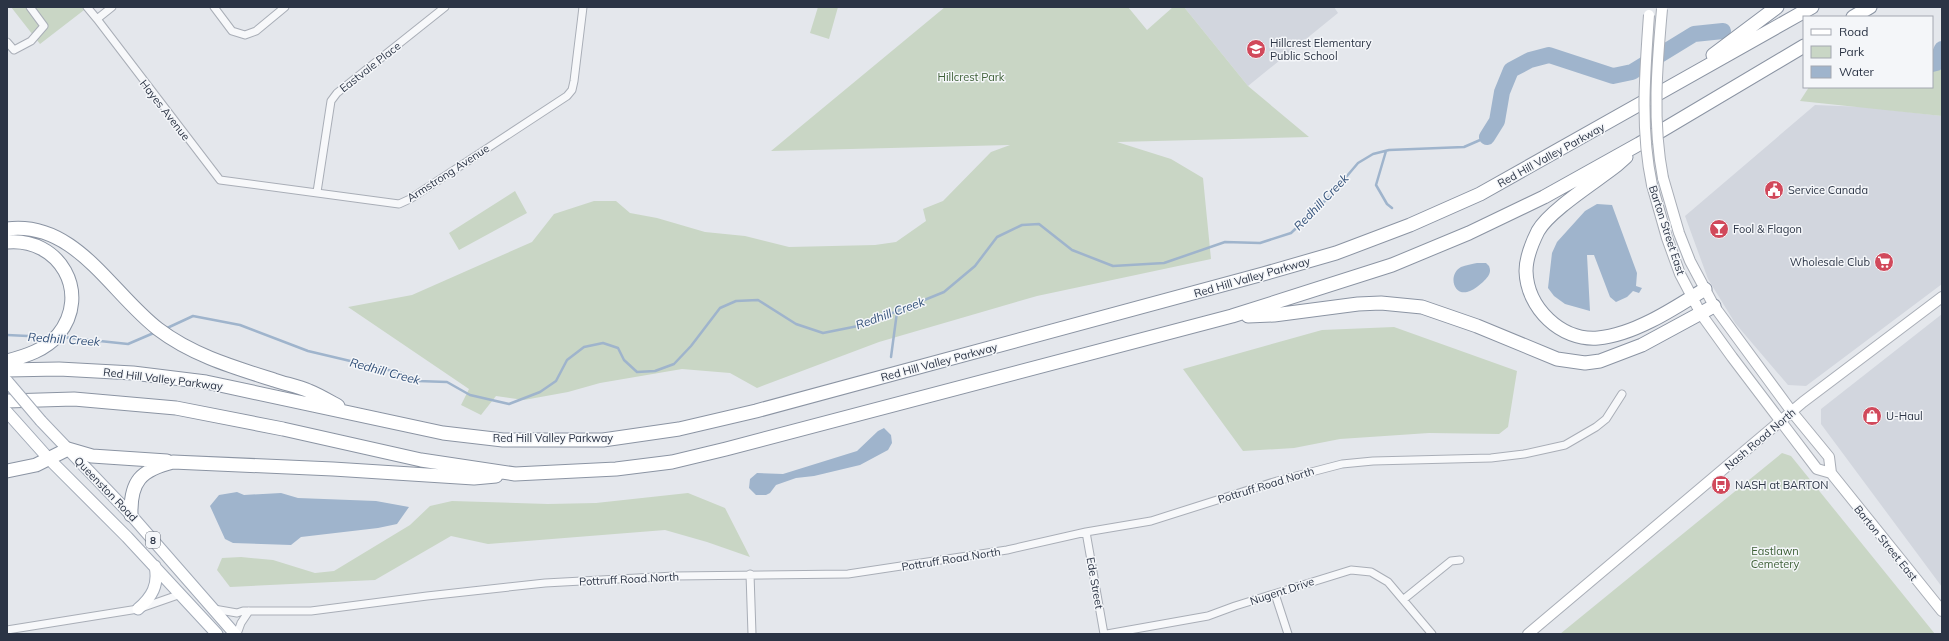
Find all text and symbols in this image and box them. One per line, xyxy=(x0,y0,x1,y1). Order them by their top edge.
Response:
legend xyxy=(1803,16,1933,88)
text: Road xyxy=(1839,24,1868,39)
place label: Hillcrest Elementary Public School xyxy=(1270,36,1372,63)
school or university icon: Hillcrest Elementary Public School xyxy=(1245,38,1267,60)
street label: Eastvale Place xyxy=(337,39,403,95)
text: Park xyxy=(1839,44,1865,59)
text: Water xyxy=(1839,64,1875,79)
park label: Hillcrest Park xyxy=(938,70,1005,84)
street label: Hayes Avenue xyxy=(137,77,193,143)
street label: Red Hill Valley Parkway xyxy=(1495,120,1607,190)
street label: Armstrong Avenue xyxy=(404,141,492,205)
water label: Redhill Creek xyxy=(1290,170,1352,233)
public building icon: Service Canada xyxy=(1763,179,1785,201)
street label: Barton Street East xyxy=(1646,183,1688,277)
place label: Service Canada xyxy=(1788,183,1868,197)
bar icon: Fool & Flagon xyxy=(1708,218,1730,240)
place label: Fool & Flagon xyxy=(1733,222,1802,236)
supermarket icon: Wholesale Club xyxy=(1873,251,1895,273)
street label: Red Hill Valley Parkway xyxy=(1192,254,1312,300)
place label: Wholesale Club xyxy=(1790,255,1870,269)
water label: Redhill Creek xyxy=(853,293,927,332)
water label: Redhill Creek xyxy=(27,329,101,349)
street label: Red Hill Valley Parkway xyxy=(879,340,999,384)
water label: Redhill Creek xyxy=(348,354,423,388)
street label: Red Hill Valley Parkway xyxy=(102,365,224,393)
street label: Nash Road North xyxy=(1722,405,1798,473)
shop icon: U-Haul xyxy=(1861,405,1883,427)
place label: U-Haul xyxy=(1886,409,1923,423)
street label: Red Hill Valley Parkway xyxy=(493,431,613,445)
street label: Queenston Road xyxy=(71,454,141,524)
street label: Pottruff Road North xyxy=(1216,464,1316,506)
bus stop icon: NASH at BARTON xyxy=(1710,474,1732,496)
place label: NASH at BARTON xyxy=(1735,478,1828,492)
street label: Barton Street East xyxy=(1851,502,1921,584)
road number: 8 xyxy=(146,532,160,548)
street label: Pottruff Road North xyxy=(900,544,1002,574)
park label: Eastlawn Cemetery xyxy=(1751,544,1800,571)
street label: Ede Street xyxy=(1084,556,1106,610)
street label: Pottruff Road North xyxy=(579,569,679,589)
street label: Nugent Drive xyxy=(1248,574,1316,608)

